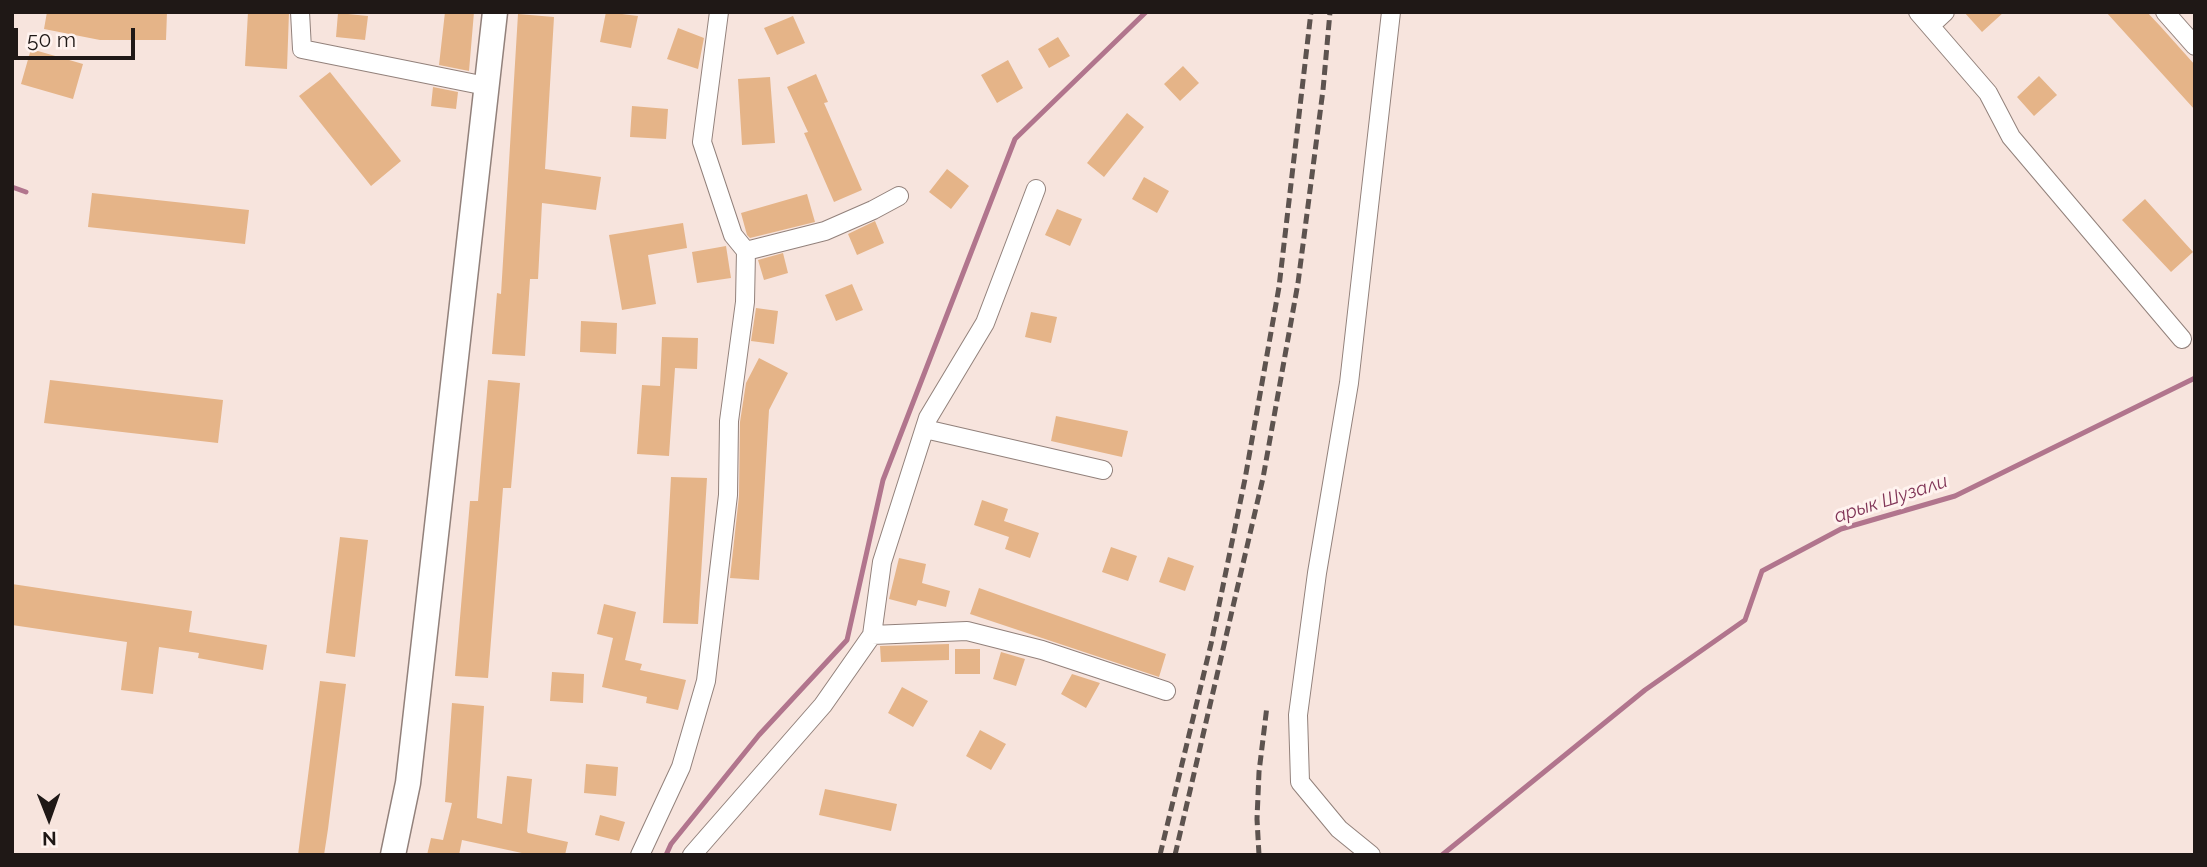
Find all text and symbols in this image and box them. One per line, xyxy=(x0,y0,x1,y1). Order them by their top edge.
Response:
scale bar xyxy=(18,14,138,58)
text: 50 m xyxy=(27,27,76,52)
water label: арык Шузали xyxy=(1831,470,1951,528)
north arrow xyxy=(14,783,84,853)
text: N xyxy=(42,828,57,850)

